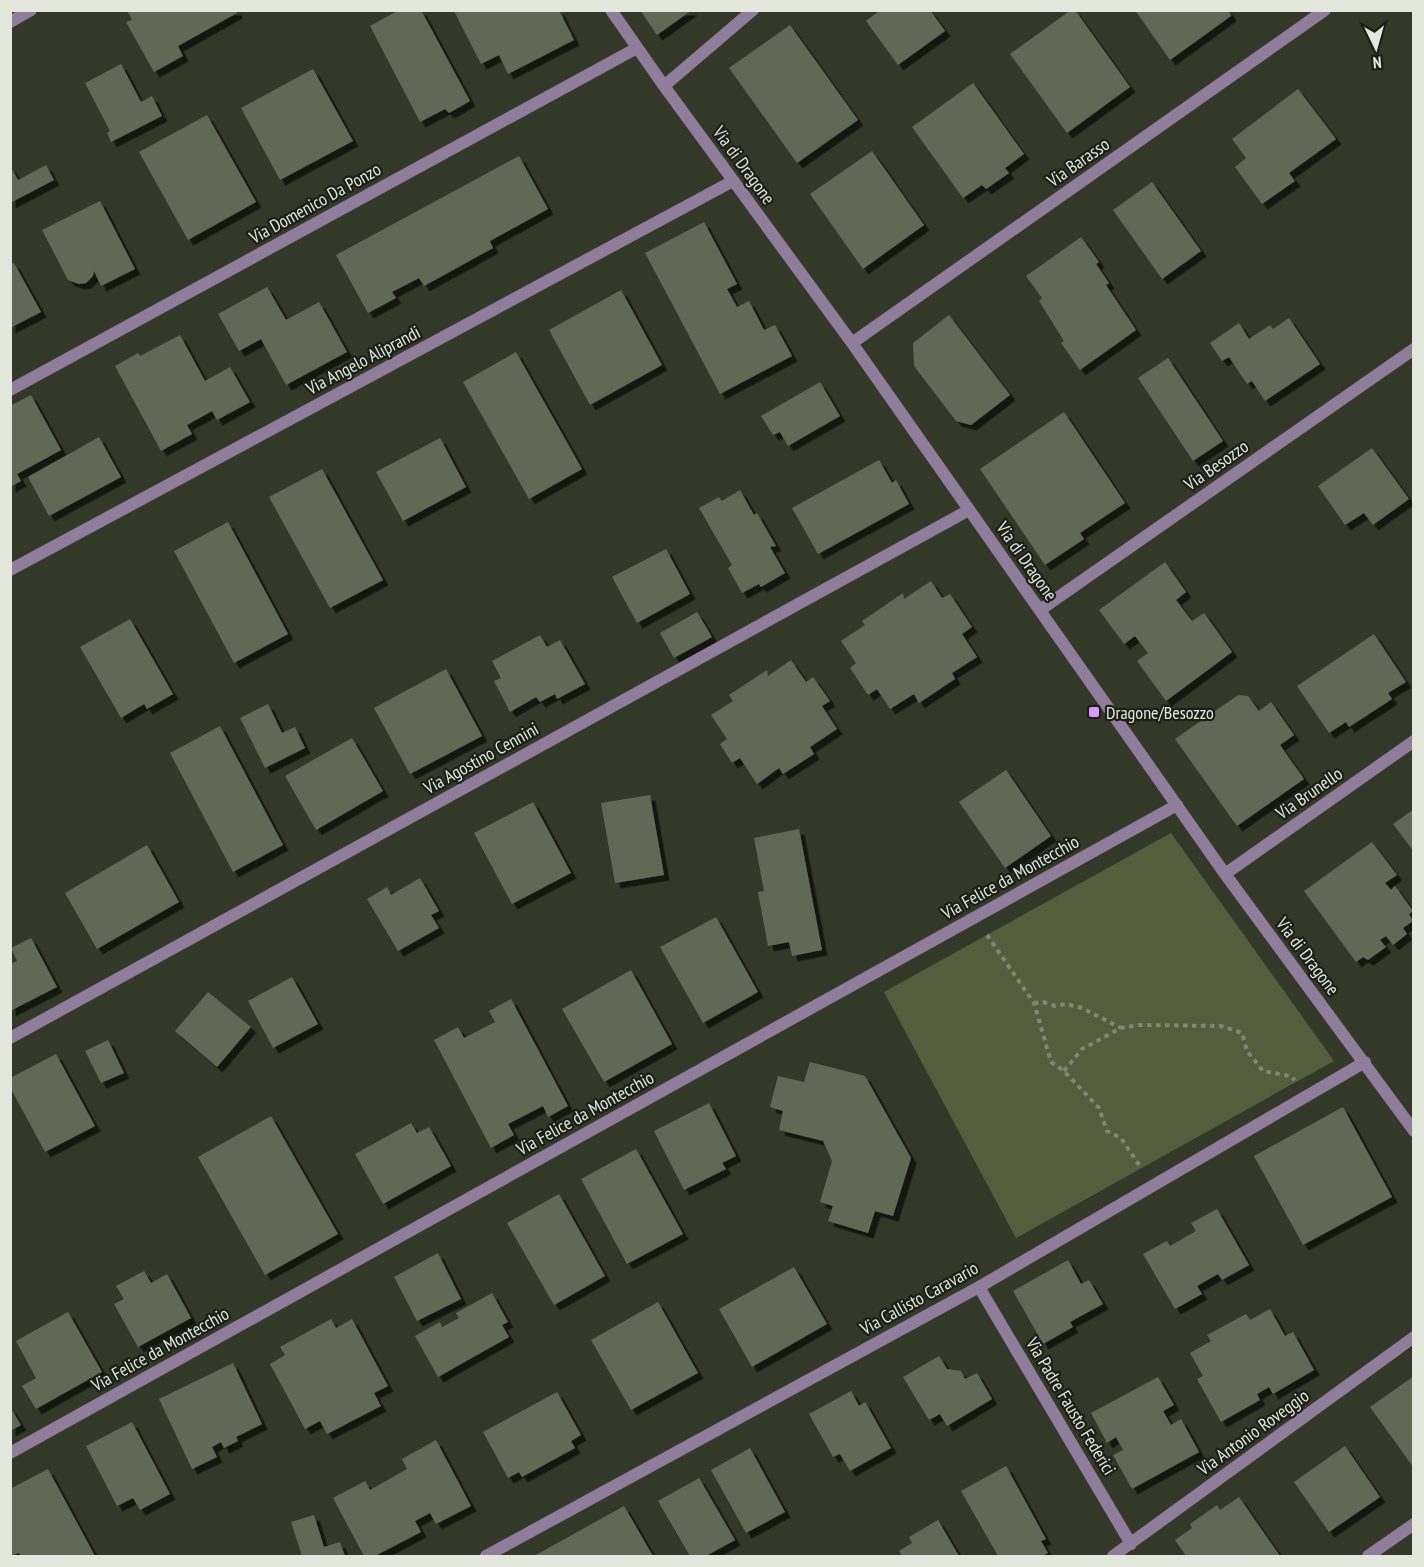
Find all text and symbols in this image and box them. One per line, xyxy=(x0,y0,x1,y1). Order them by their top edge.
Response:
north arrow xyxy=(1346,18,1406,78)
text: N xyxy=(1372,53,1382,73)
street label: Via di Dragone xyxy=(707,121,780,209)
street label: Via Barasso xyxy=(1041,132,1114,192)
street label: Via Domenico Da Ponzo xyxy=(244,157,385,249)
street label: Via Angelo Aliprandi xyxy=(301,320,424,400)
street label: Via Besozzo xyxy=(1179,434,1253,496)
street label: Via di Dragone xyxy=(991,516,1063,605)
place label: Dragone/Besozzo xyxy=(1106,701,1214,724)
marker: Dragone/Besozzo xyxy=(1087,705,1101,719)
street label: Via Agostino Cennini xyxy=(419,717,542,800)
street label: Via Brunello xyxy=(1270,762,1347,825)
street label: Via Felice da Montecchio xyxy=(936,830,1083,925)
street label: Via di Dragone xyxy=(1271,912,1345,999)
street label: Via Felice da Montecchio xyxy=(511,1066,658,1161)
street label: Via Callisto Caravario xyxy=(855,1256,982,1340)
street label: Via Felice da Montecchio xyxy=(86,1302,233,1397)
street label: Via Padre Fausto Federici xyxy=(1020,1332,1121,1479)
street label: Via Antonio Roveggio xyxy=(1192,1384,1313,1481)

